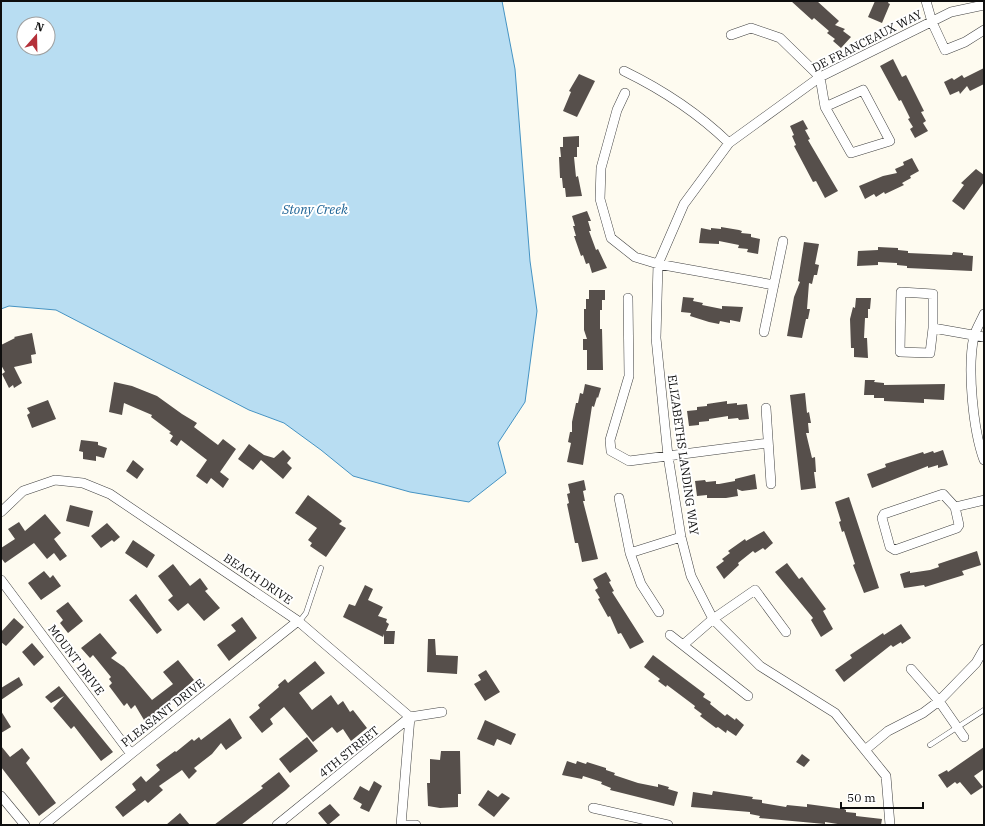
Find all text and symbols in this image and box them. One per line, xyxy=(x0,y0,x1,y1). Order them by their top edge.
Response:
street label: DE FRANCEAUX WAY xyxy=(809,6,925,75)
north arrow xyxy=(16,16,56,56)
text: N xyxy=(33,19,46,35)
water label: Stony Creek xyxy=(281,201,348,218)
street label: ELIZABETHS LANDING WAY xyxy=(665,374,702,537)
street label: BEACH DRIVE xyxy=(221,550,296,607)
street label: MOUNT DRIVE xyxy=(45,622,108,698)
street label: PLEASANT DRIVE xyxy=(118,675,208,750)
street label: 4TH STREET xyxy=(316,723,382,780)
scale bar xyxy=(841,784,923,810)
text: 50 m xyxy=(847,790,876,805)

